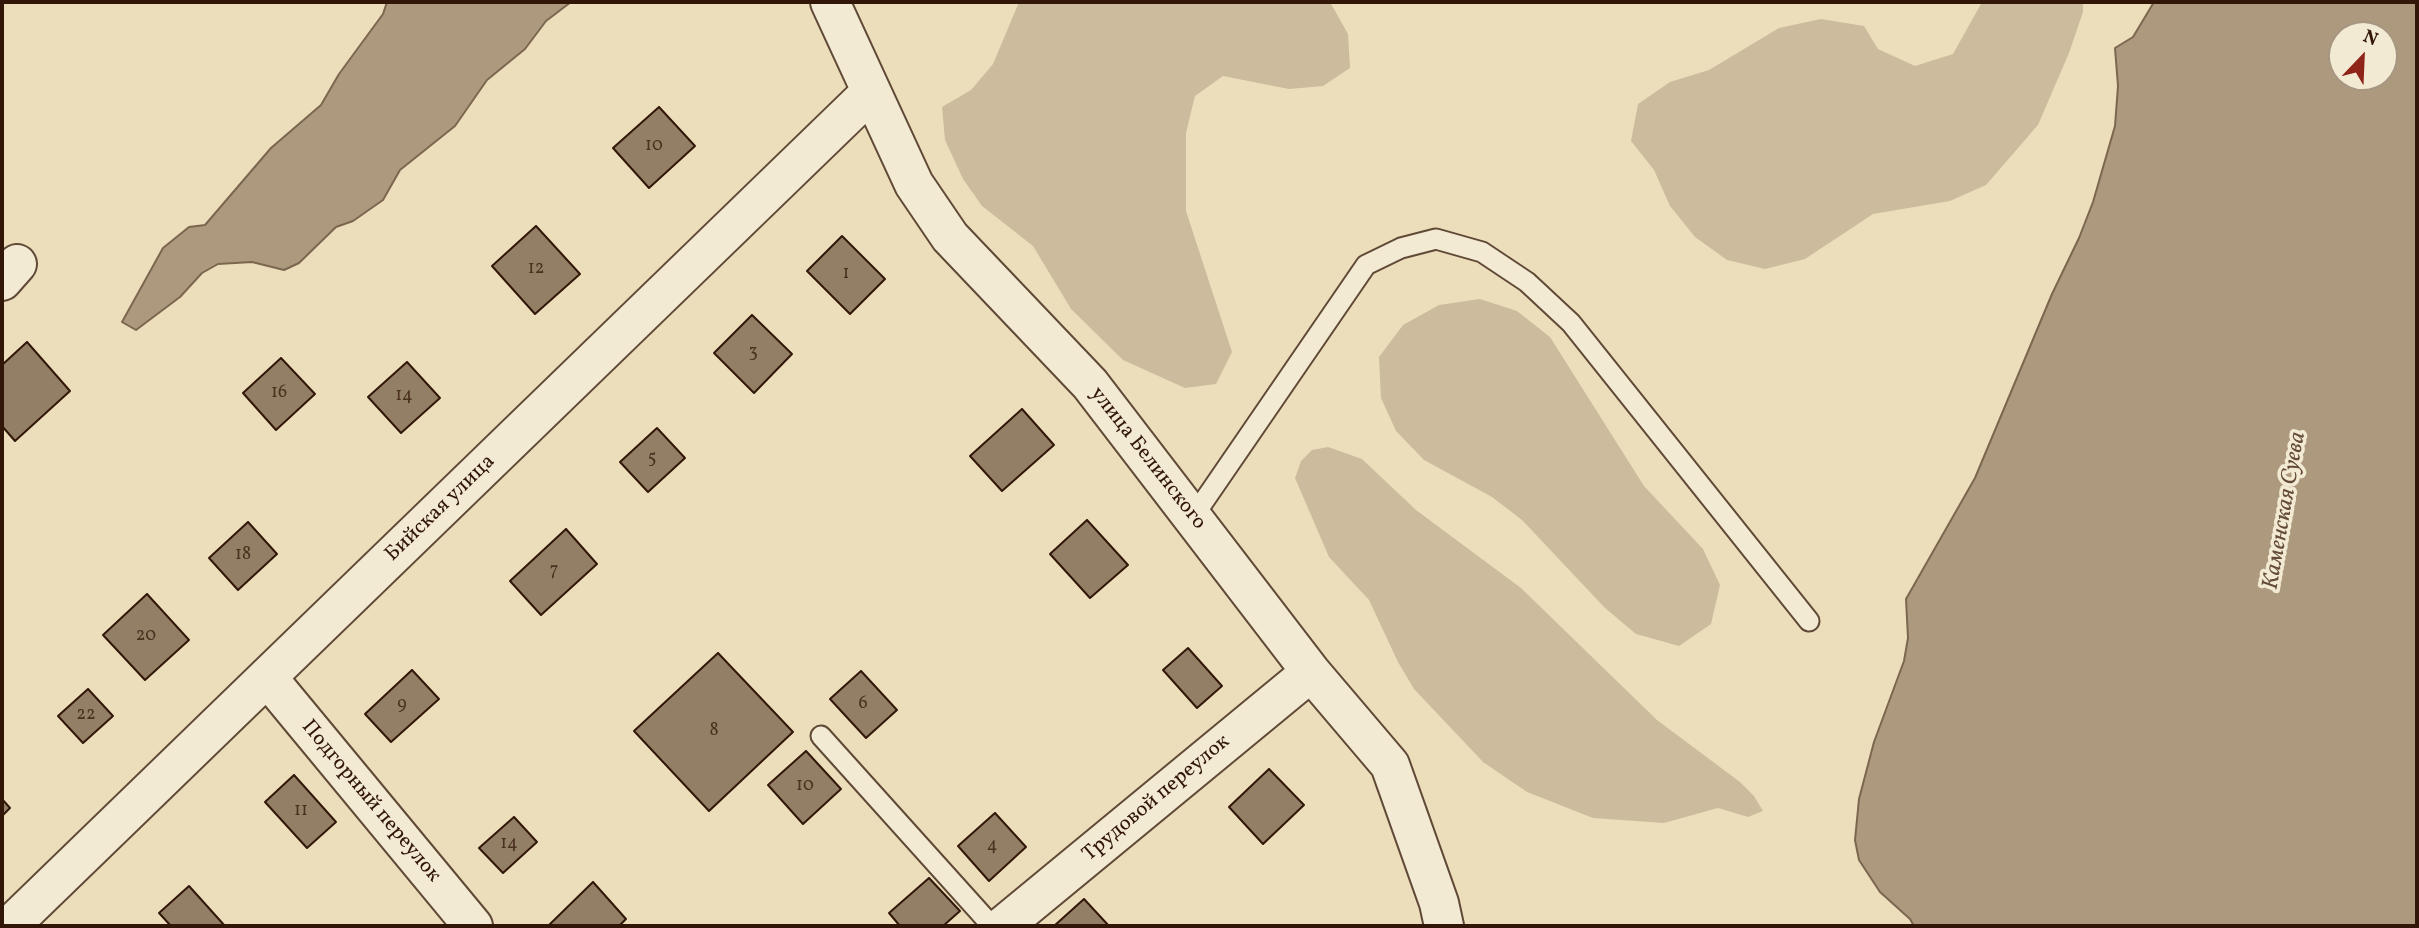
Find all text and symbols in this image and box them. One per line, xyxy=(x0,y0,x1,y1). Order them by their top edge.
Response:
north arrow xyxy=(2328,21,2398,91)
text: N xyxy=(2359,24,2382,53)
house number: 10 xyxy=(645,136,663,158)
house number: 12 xyxy=(528,259,544,281)
house number: 1 xyxy=(843,264,849,286)
house number: 3 xyxy=(748,343,758,365)
house number: 16 xyxy=(271,383,287,405)
street label: улица Белинского xyxy=(1083,383,1211,535)
house number: 14 xyxy=(395,386,413,408)
water label: Каменская Суева xyxy=(2259,430,2313,592)
house number: 5 xyxy=(648,449,656,471)
street label: Бийская улица xyxy=(381,450,501,568)
house number: 18 xyxy=(235,545,251,567)
house number: 7 xyxy=(550,561,558,583)
house number: 20 xyxy=(136,626,156,648)
house number: 6 xyxy=(858,694,868,716)
house number: 9 xyxy=(397,695,407,717)
house number: 22 xyxy=(76,705,96,727)
street label: Подгорный переулок xyxy=(295,716,445,888)
house number: 8 xyxy=(709,721,719,743)
street label: Трудовой переулок xyxy=(1078,730,1236,868)
house number: 10 xyxy=(796,776,814,798)
house number: 11 xyxy=(294,801,308,823)
house number: 14 xyxy=(500,834,518,856)
house number: 4 xyxy=(987,836,997,858)

